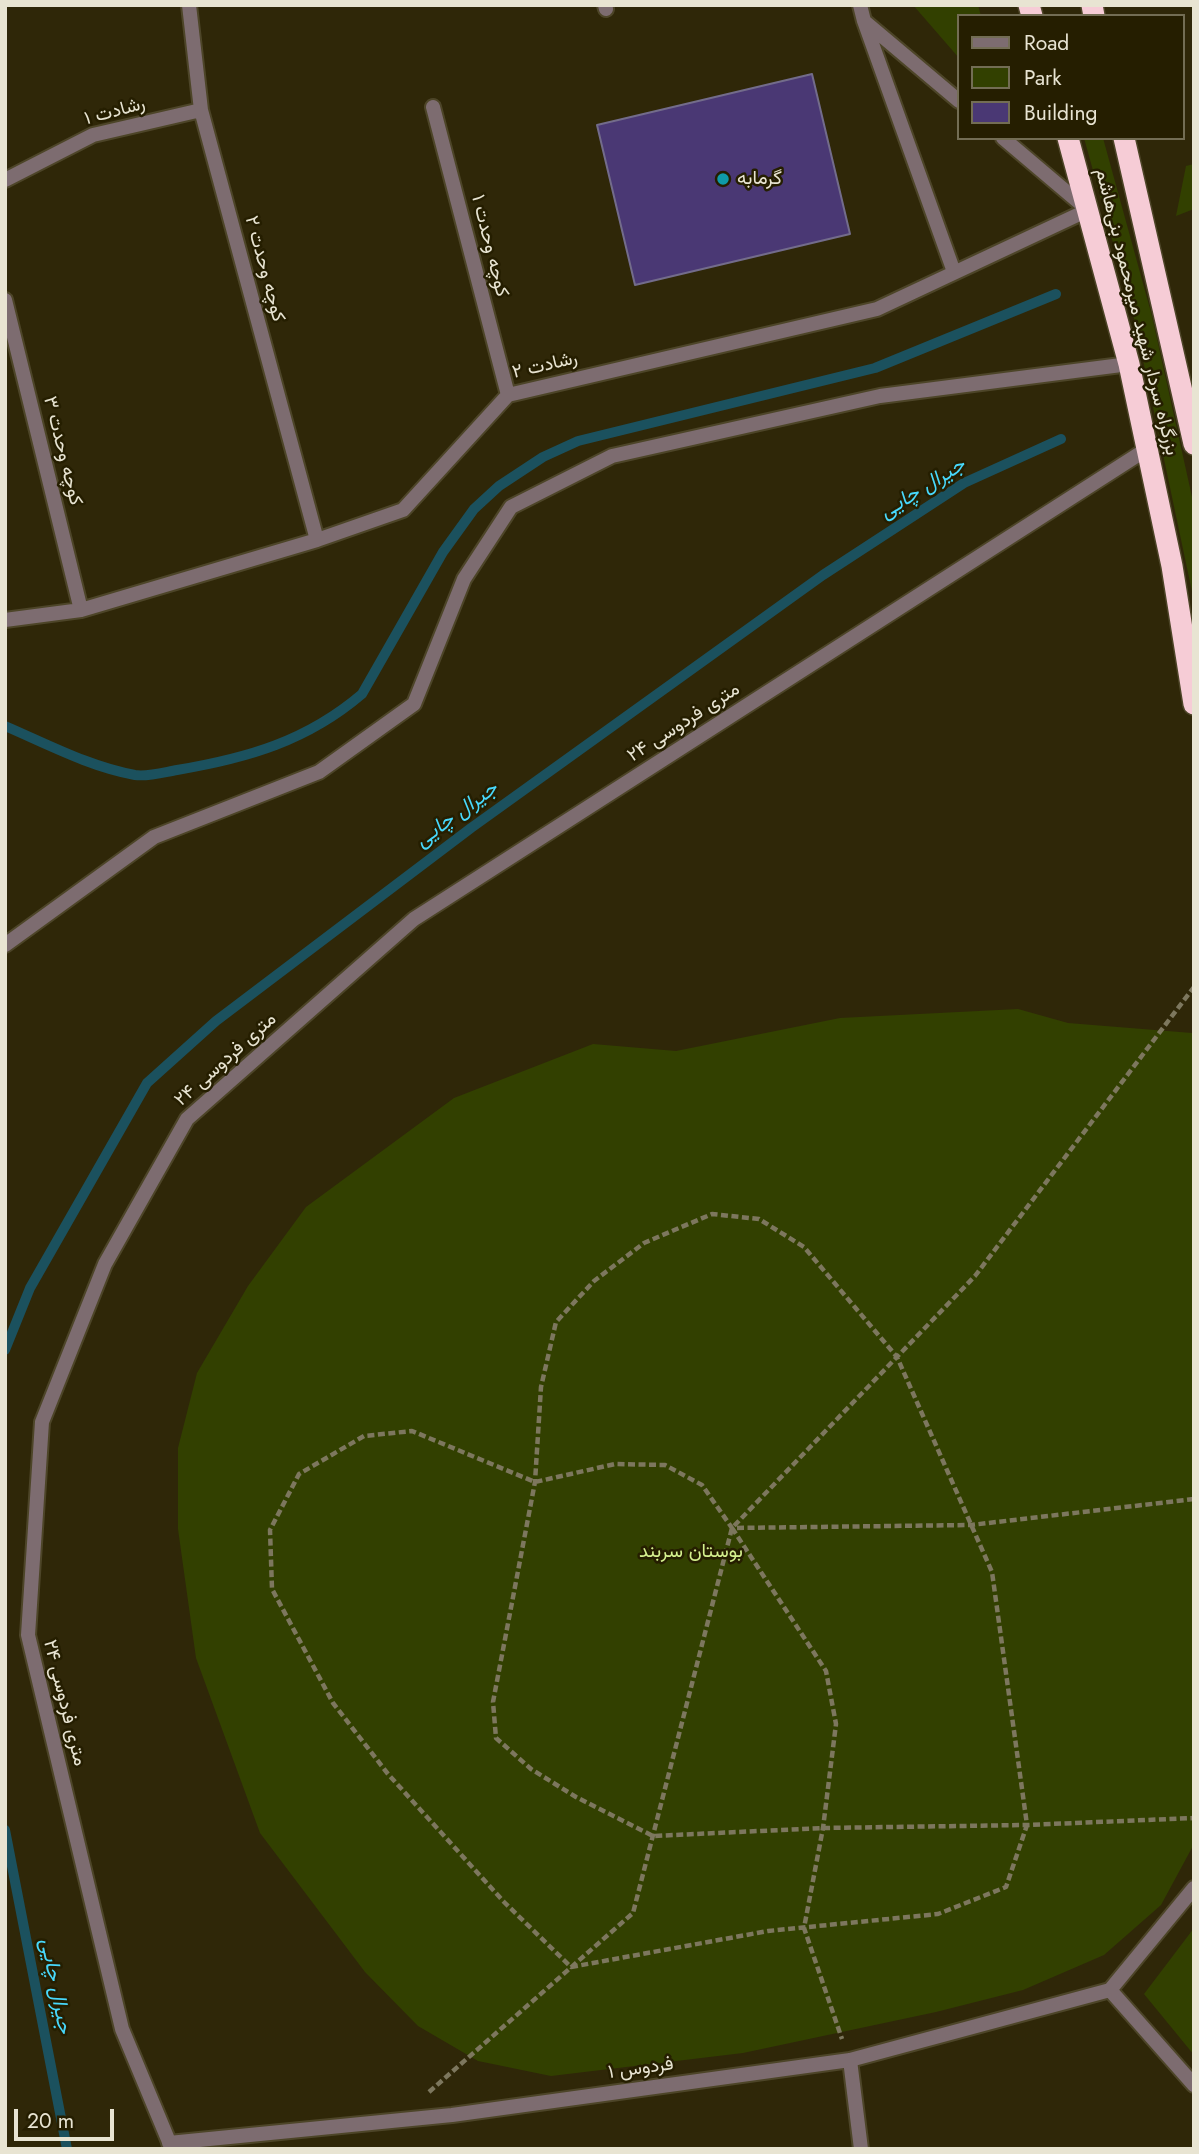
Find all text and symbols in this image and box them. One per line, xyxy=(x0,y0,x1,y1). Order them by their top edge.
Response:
legend xyxy=(958,14,1185,140)
text: Road xyxy=(1024,28,1069,58)
text: Park xyxy=(1024,63,1061,93)
street label: رشادت ۱ xyxy=(82,93,148,131)
text: Building xyxy=(1024,98,1097,128)
street label: بزرگراه سردار شهید میرمحمود بنی‌هاشم xyxy=(1089,166,1183,458)
place label: گرمابه xyxy=(737,168,782,190)
marker: گرمابه xyxy=(715,171,731,187)
street label: کوچه وحدت ۱ xyxy=(465,193,513,299)
street label: کوچه وحدت ۲ xyxy=(239,214,289,324)
street label: رشادت ۲ xyxy=(510,347,580,385)
street label: کوچه وحدت ۳ xyxy=(37,394,87,508)
water label: جیرال چایی xyxy=(875,453,971,525)
street label: ۲۴ متری فردوسی xyxy=(624,678,744,768)
water label: جیرال چایی xyxy=(411,777,503,853)
street label: ۲۴ متری فردوسی xyxy=(170,1008,282,1112)
park label: بوستان سربند xyxy=(639,1541,743,1563)
street label: ۲۴ متری فردوسی xyxy=(37,1638,91,1768)
water label: جیرال چایی xyxy=(33,1936,77,2036)
street label: فردوس ۱ xyxy=(607,2053,675,2085)
scale bar xyxy=(18,2094,117,2138)
text: 20 m xyxy=(27,2106,74,2136)

